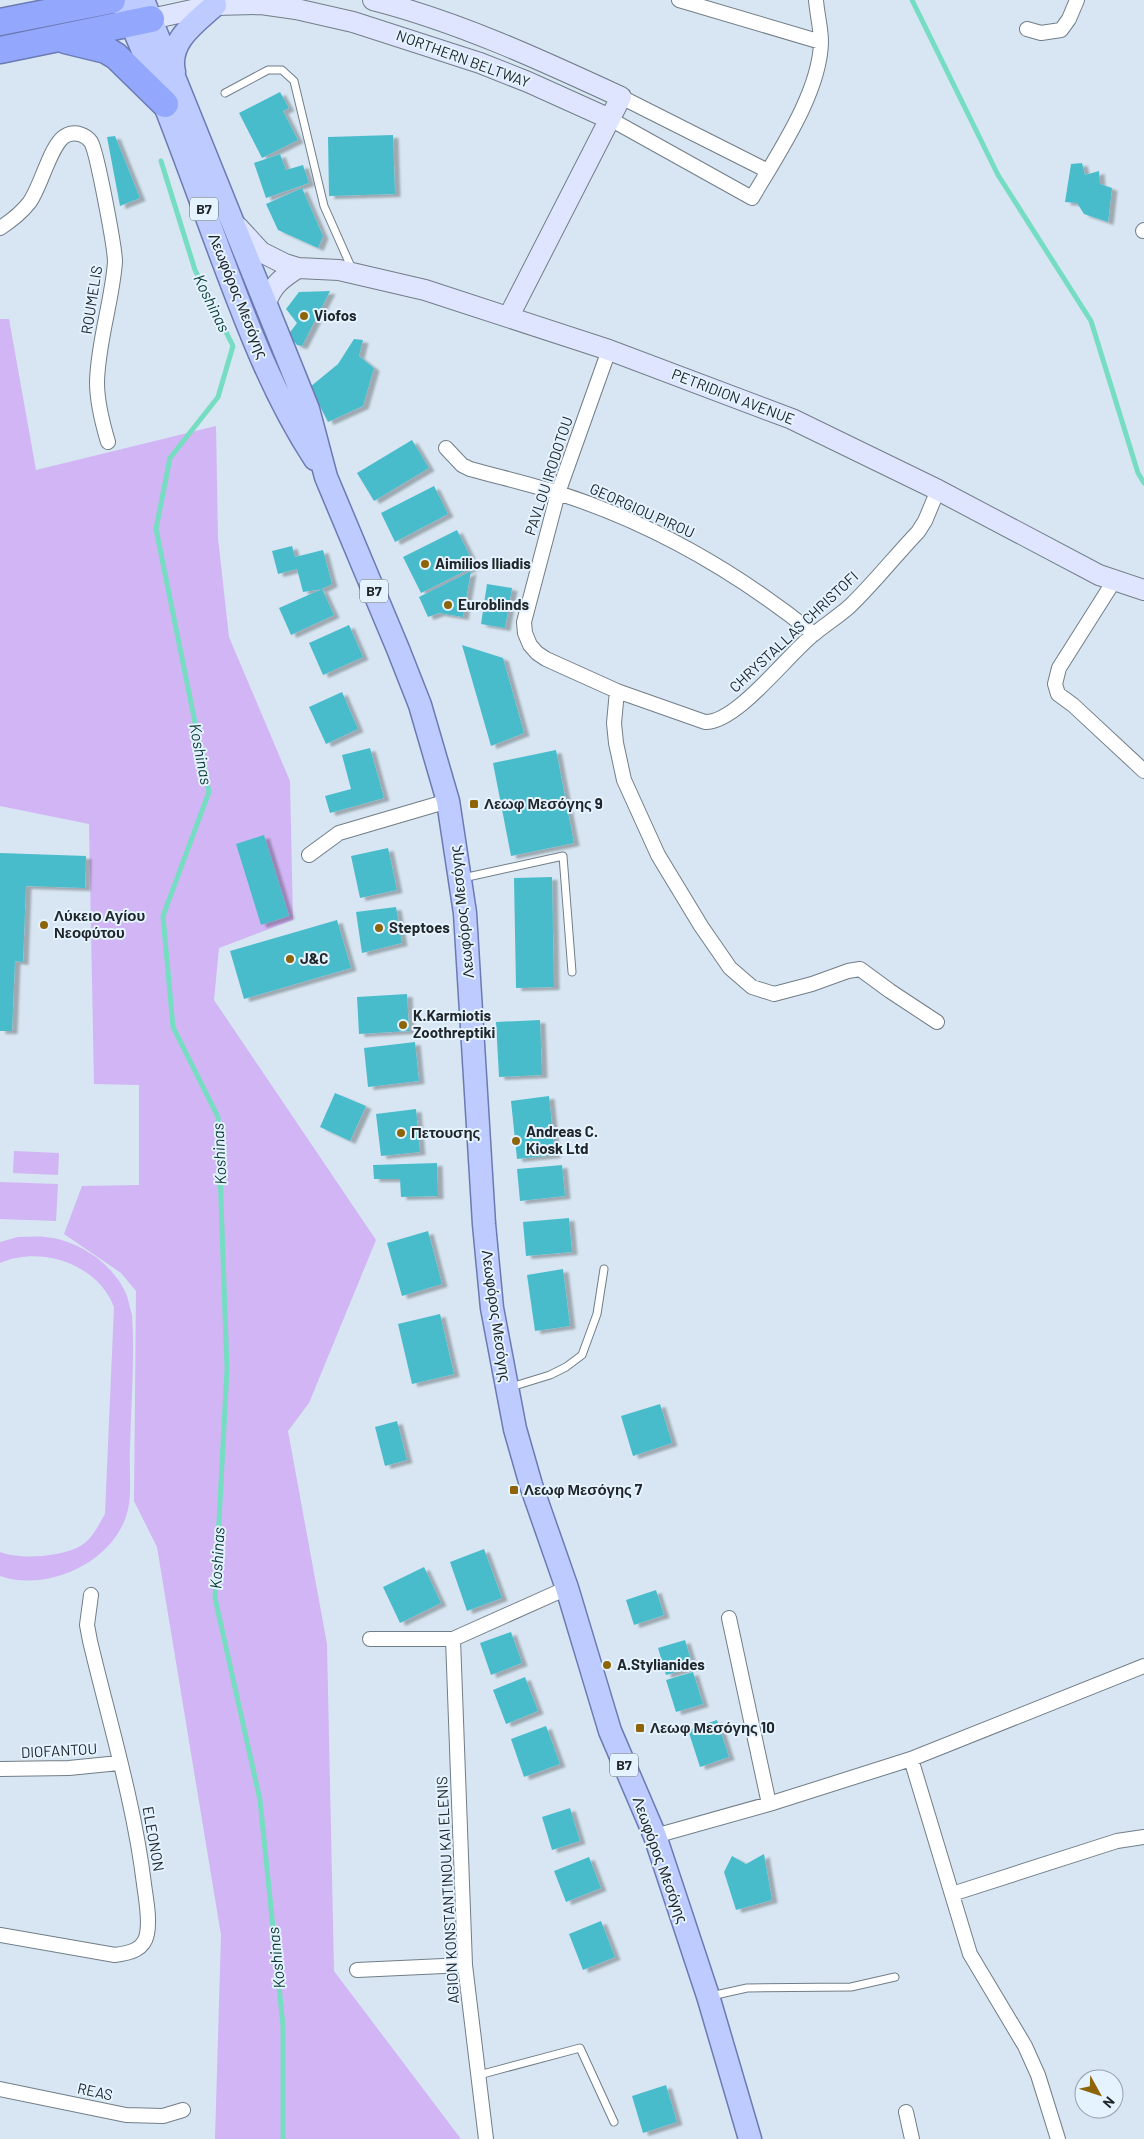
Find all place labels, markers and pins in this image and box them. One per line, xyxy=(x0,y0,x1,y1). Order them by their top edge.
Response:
place label: Viofos xyxy=(314,306,357,324)
marker: Viofos xyxy=(298,310,310,322)
place label: Aimilios Iliadis xyxy=(435,554,531,572)
marker: Aimilios Iliadis xyxy=(419,558,431,570)
place label: Euroblinds xyxy=(458,595,529,613)
marker: Euroblinds xyxy=(442,599,454,611)
place label: Λεωφ Μεσόγης 9 xyxy=(484,794,603,812)
marker: Λεωφ Μεσόγης 9 xyxy=(468,798,480,810)
place label: Λύκειο Αγίου Νεοφύτου xyxy=(54,906,145,941)
place label: Steptoes xyxy=(389,918,450,936)
marker: Λύκειο Αγίου Νεοφύτου xyxy=(38,919,50,931)
marker: Steptoes xyxy=(373,922,385,934)
place label: J&C xyxy=(300,949,328,967)
marker: J&C xyxy=(284,953,296,965)
place label: K.Karmiotis Zoothreptiki xyxy=(413,1006,496,1041)
marker: K.Karmiotis Zoothreptiki xyxy=(397,1019,409,1031)
place label: Andreas C. Kiosk Ltd xyxy=(526,1122,598,1157)
place label: Πετουσης xyxy=(411,1123,481,1141)
marker: Πετουσης xyxy=(395,1127,407,1139)
marker: Andreas C. Kiosk Ltd xyxy=(510,1135,522,1147)
place label: Λεωφ Μεσόγης 7 xyxy=(524,1480,643,1498)
marker: Λεωφ Μεσόγης 7 xyxy=(508,1484,520,1496)
place label: A.Stylianides xyxy=(617,1655,705,1673)
marker: A.Stylianides xyxy=(601,1659,613,1671)
place label: Λεωφ Μεσόγης 10 xyxy=(650,1718,775,1736)
marker: Λεωφ Μεσόγης 10 xyxy=(634,1722,646,1734)

